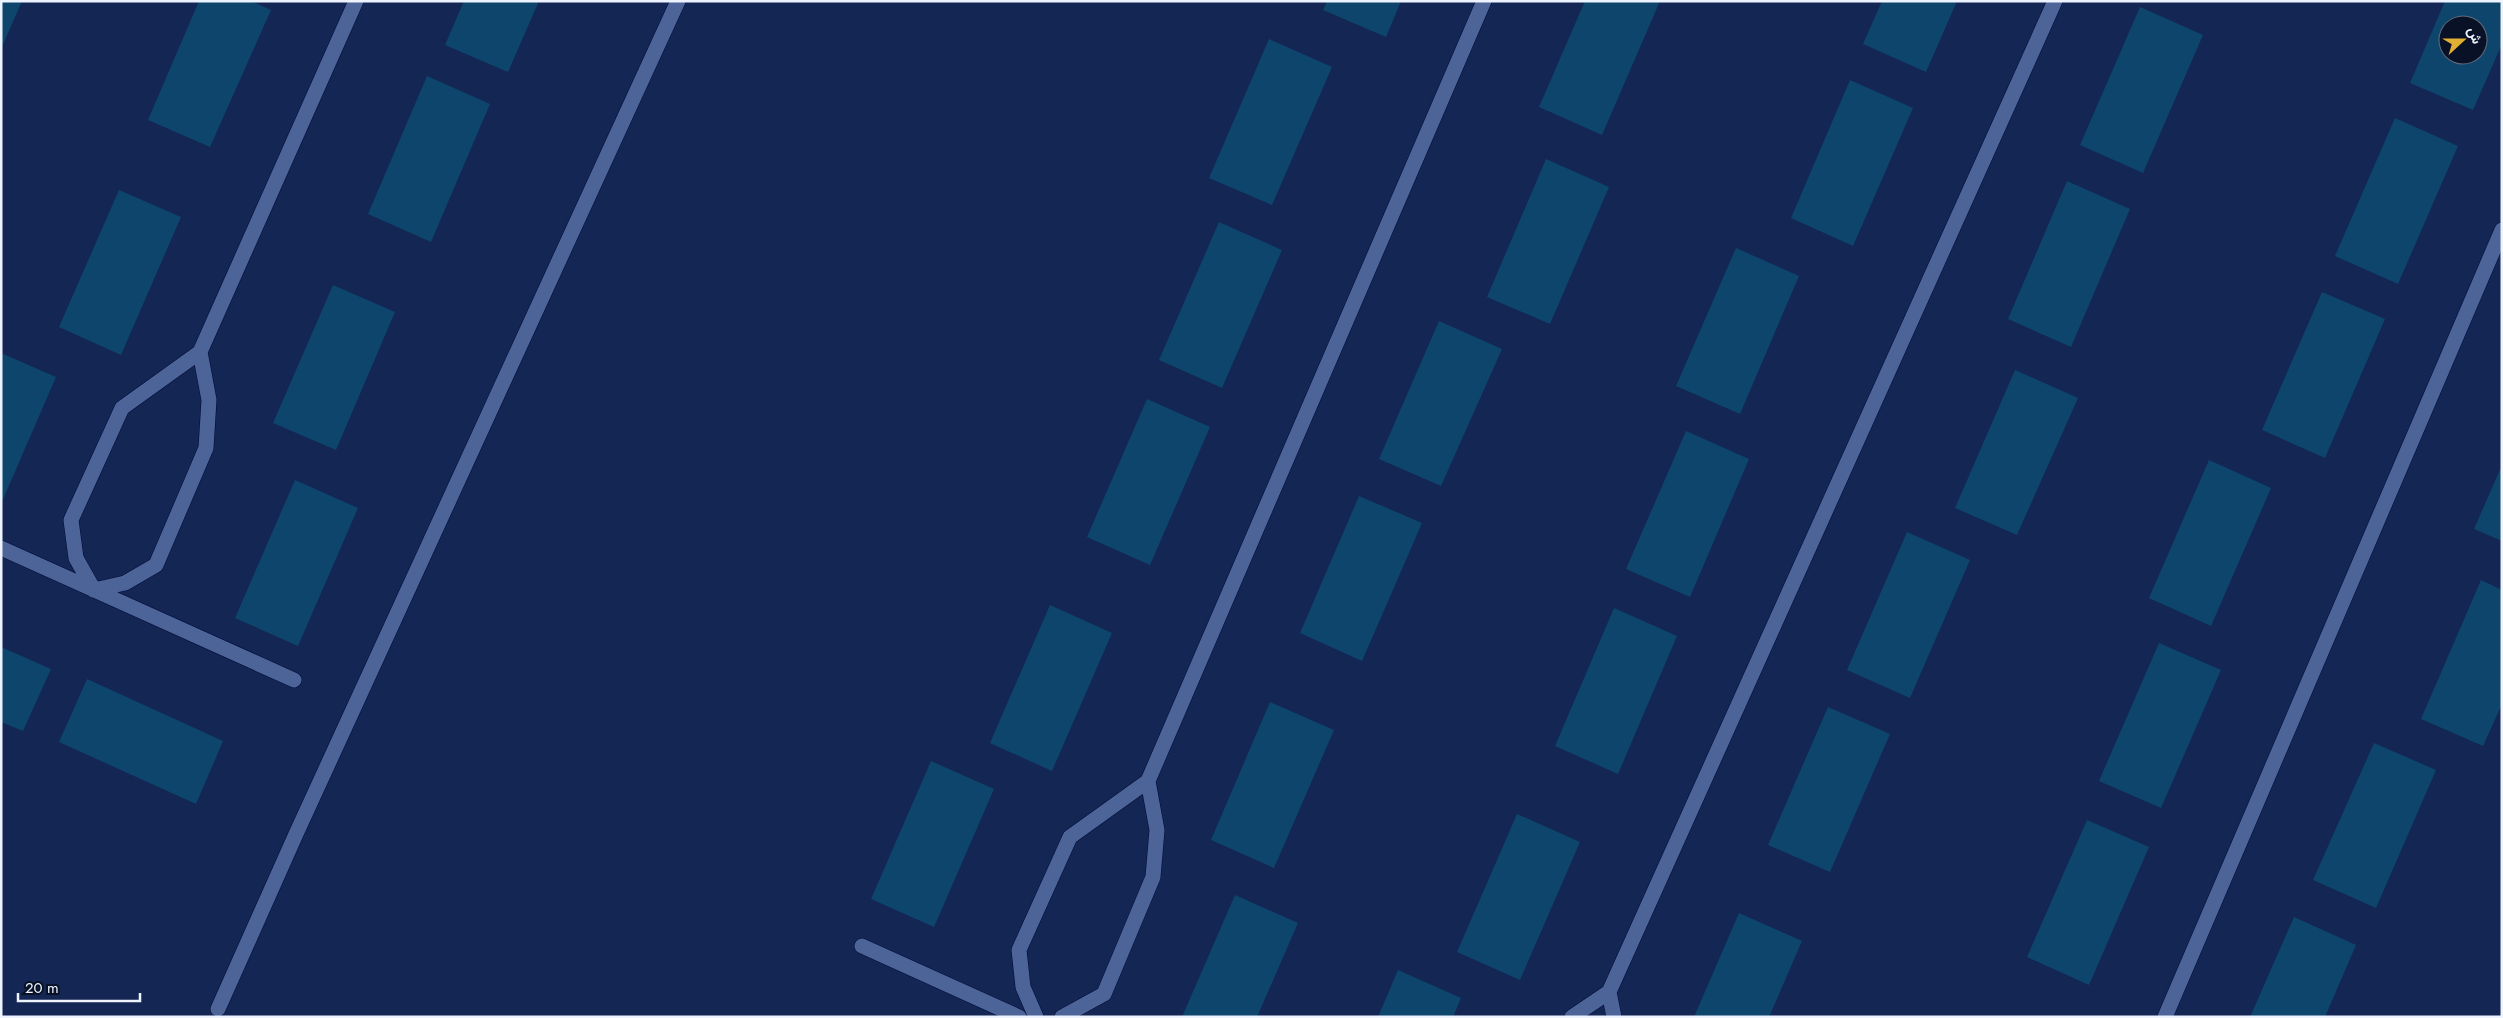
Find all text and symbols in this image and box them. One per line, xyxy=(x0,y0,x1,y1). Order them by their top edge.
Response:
north arrow xyxy=(2438,15,2488,65)
text: ش xyxy=(2463,24,2488,47)
scale bar xyxy=(18,970,140,1002)
text: 20 m xyxy=(25,977,59,999)

